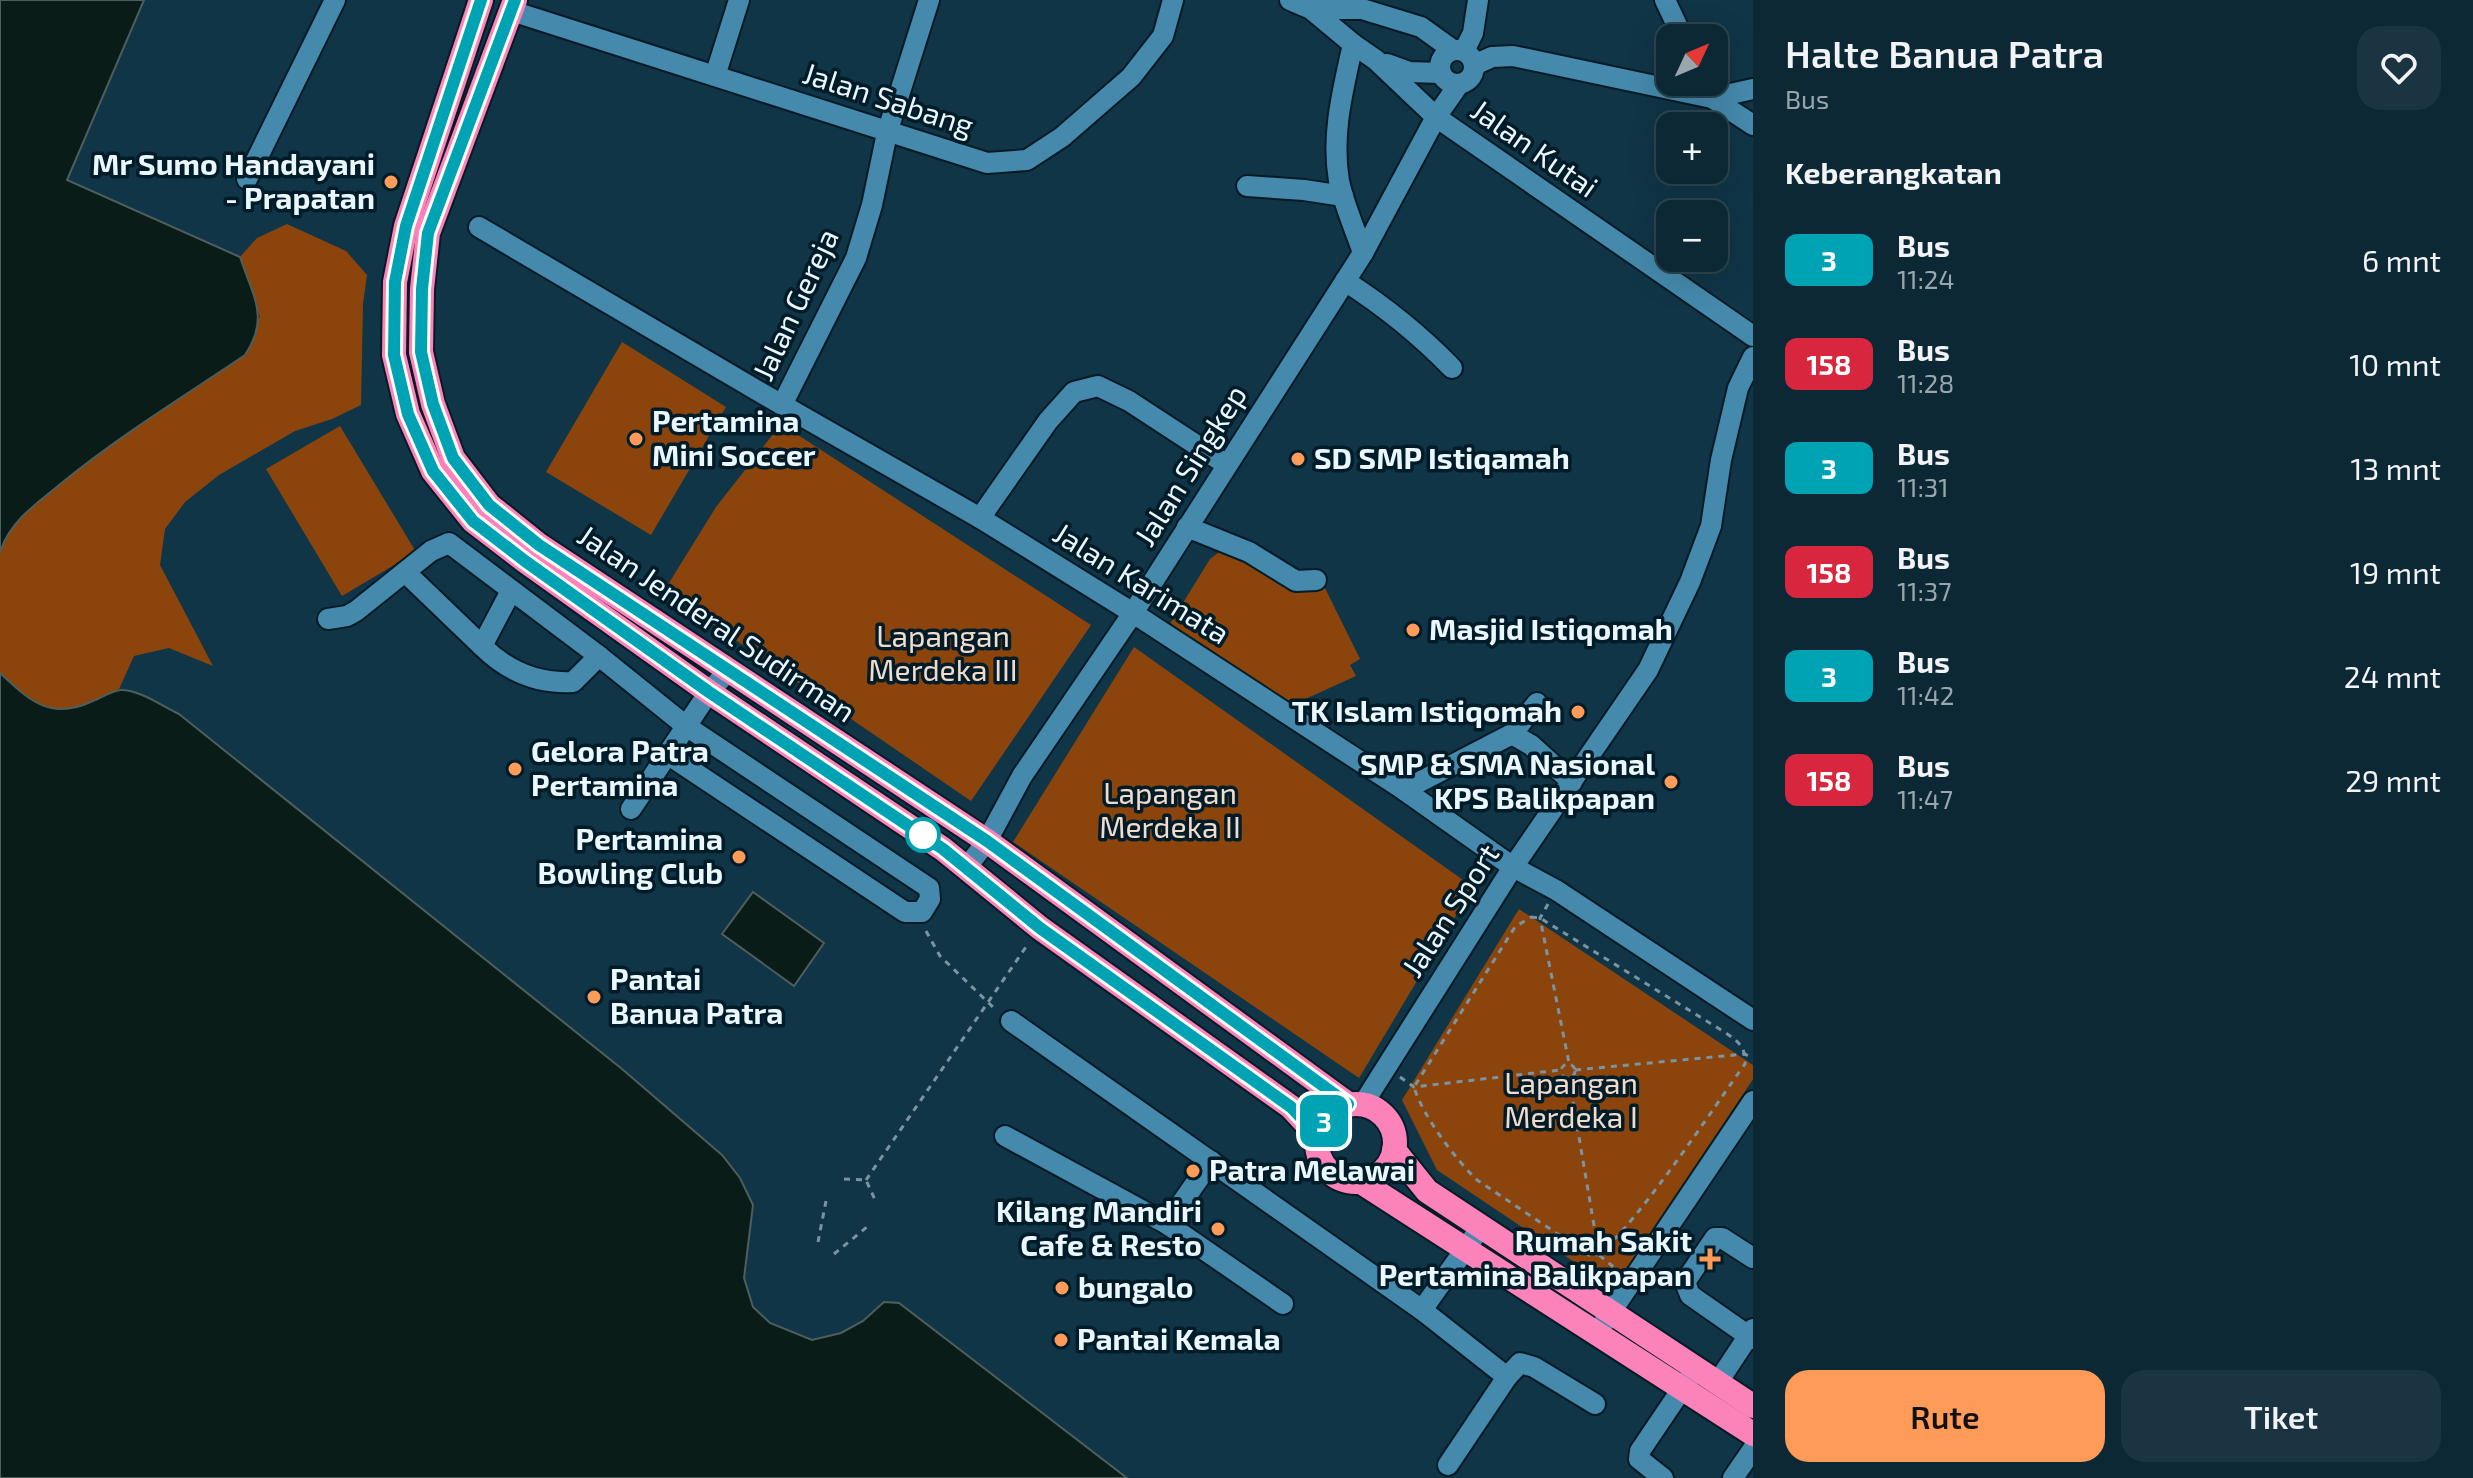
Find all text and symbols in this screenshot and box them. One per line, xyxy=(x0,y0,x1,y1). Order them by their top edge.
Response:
north arrow xyxy=(1656,24,1728,96)
map controls xyxy=(1656,24,1728,272)
button: heart xyxy=(2357,26,2441,110)
text: Halte Banua Patra xyxy=(1785,30,2104,76)
street label: Jalan Sabang xyxy=(799,54,979,143)
text: Bus xyxy=(1785,83,1829,114)
street label: Jalan Kutai xyxy=(1465,91,1605,204)
button: + xyxy=(1656,112,1728,184)
place label: Mr Sumo Handayani - Prapatan xyxy=(92,145,375,215)
text: Keberangkatan xyxy=(1785,154,2002,190)
marker: Mr Sumo Handayani - Prapatan xyxy=(382,173,400,191)
button: − xyxy=(1656,200,1728,272)
street label: Jalan Gereja xyxy=(743,223,845,386)
text: Bus xyxy=(1897,227,1950,263)
text: 6 mnt xyxy=(2362,242,2441,278)
text: 3 xyxy=(1821,243,1837,277)
text: 11:24 xyxy=(1897,263,1954,294)
text: Bus xyxy=(1897,331,1950,367)
text: 10 mnt xyxy=(2349,346,2441,382)
text: 158 xyxy=(1807,347,1852,381)
text: 11:28 xyxy=(1897,367,1954,398)
street label: Jalan Singkep xyxy=(1126,378,1253,552)
place label: Pertamina Mini Soccer xyxy=(652,402,816,472)
marker: Pertamina Mini Soccer xyxy=(627,430,645,448)
text: Bus xyxy=(1897,435,1950,471)
place label: SD SMP Istiqamah xyxy=(1314,439,1570,475)
marker: SD SMP Istiqamah xyxy=(1289,450,1307,468)
text: 13 mnt xyxy=(2351,450,2441,486)
text: 3 xyxy=(1821,451,1837,485)
text: 11:31 xyxy=(1897,471,1949,502)
street label: Jalan Karimata xyxy=(1048,514,1237,651)
street label: Jalan Jenderal Sudirman xyxy=(572,516,863,729)
text: Bus xyxy=(1897,539,1950,575)
text: 19 mnt xyxy=(2350,554,2441,590)
text: 158 xyxy=(1807,555,1852,589)
text: 11:37 xyxy=(1897,575,1952,606)
place label: Masjid Istiqomah xyxy=(1429,610,1673,646)
park label: Lapangan Merdeka III xyxy=(868,617,1018,687)
marker: Masjid Istiqomah xyxy=(1404,621,1422,639)
text: Bus xyxy=(1897,643,1950,679)
text: 24 mnt xyxy=(2344,658,2441,694)
text: 3 xyxy=(1821,659,1837,693)
text: 11:42 xyxy=(1897,679,1954,710)
place label: TK Islam Istiqomah xyxy=(1292,692,1562,728)
marker: TK Islam Istiqomah xyxy=(1569,703,1587,721)
place label: Gelora Patra Pertamina xyxy=(531,732,709,802)
place label: SMP & SMA Nasional KPS Balikpapan xyxy=(1360,745,1655,815)
text: Bus xyxy=(1897,747,1950,783)
marker: Gelora Patra Pertamina xyxy=(506,760,524,778)
text: 29 mnt xyxy=(2345,762,2441,798)
text: 158 xyxy=(1807,763,1852,797)
marker: SMP & SMA Nasional KPS Balikpapan xyxy=(1662,773,1680,791)
park label: Lapangan Merdeka II xyxy=(1099,774,1241,844)
text: 11:47 xyxy=(1897,783,1953,814)
unlabelled marker xyxy=(906,818,940,852)
place label: Pertamina Bowling Club xyxy=(538,820,723,890)
street label: Jalan Sport xyxy=(1393,837,1506,983)
marker: Pertamina Bowling Club xyxy=(730,848,748,866)
place label: Pantai Banua Patra xyxy=(610,960,783,1030)
marker: Pantai Banua Patra xyxy=(585,988,603,1006)
park label: Lapangan Merdeka I xyxy=(1504,1064,1638,1134)
line badge: 3 xyxy=(1298,1095,1350,1147)
text: 3 xyxy=(1316,1104,1332,1138)
place label: Patra Melawai xyxy=(1209,1151,1415,1187)
marker: Patra Melawai xyxy=(1184,1162,1202,1180)
place label: Kilang Mandiri Cafe & Resto xyxy=(996,1192,1202,1262)
marker: Kilang Mandiri Cafe & Resto xyxy=(1209,1220,1227,1238)
place label: Rumah Sakit Pertamina Balikpapan xyxy=(1379,1222,1692,1292)
marker: Rumah Sakit Pertamina Balikpapan xyxy=(1699,1248,1721,1270)
place label: bungalo xyxy=(1078,1268,1194,1304)
marker: bungalo xyxy=(1053,1279,1071,1297)
place label: Pantai Kemala xyxy=(1077,1320,1281,1356)
marker: Pantai Kemala xyxy=(1052,1331,1070,1349)
button: Rute xyxy=(1785,1370,2105,1462)
button: Tiket xyxy=(2121,1370,2441,1462)

